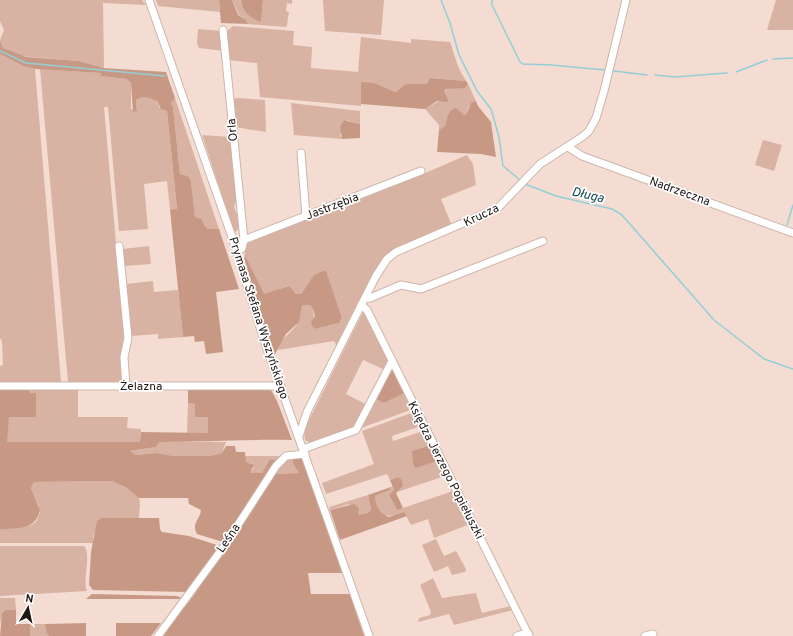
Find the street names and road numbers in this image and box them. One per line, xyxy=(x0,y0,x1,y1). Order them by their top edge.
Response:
street label: Orla xyxy=(224,118,242,142)
street label: Nadrzeczna xyxy=(647,174,712,210)
street label: Jastrzębia xyxy=(304,190,361,224)
street label: Krucza xyxy=(461,201,502,231)
street label: Prymasa Stefana Wyszyńskiego xyxy=(224,235,292,402)
street label: Żelazna xyxy=(120,379,162,395)
street label: Księdza Jerzego Popiełuszki xyxy=(403,399,487,542)
street label: Leśna xyxy=(213,521,244,556)

